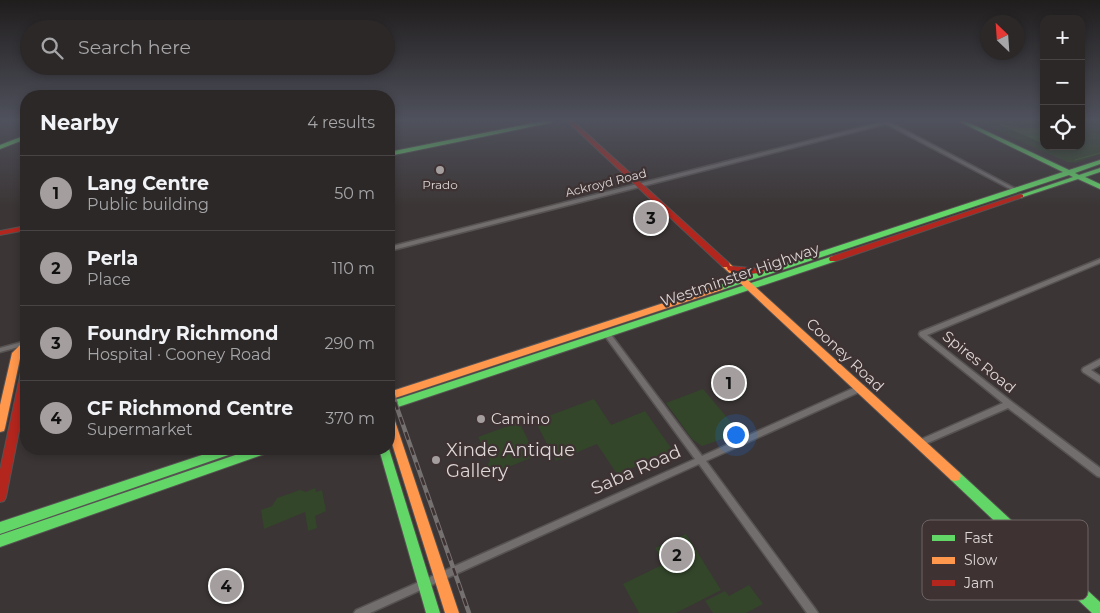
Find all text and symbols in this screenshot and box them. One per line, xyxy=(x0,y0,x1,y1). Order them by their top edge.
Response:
north arrow xyxy=(980,15,1025,60)
map controls xyxy=(1040,15,1085,150)
button: + xyxy=(1040,15,1085,60)
search box xyxy=(20,20,395,75)
icon: search xyxy=(38,34,66,62)
text: Search here xyxy=(78,36,191,59)
button: − xyxy=(1040,60,1085,105)
button: locate xyxy=(1040,105,1085,150)
text: Nearby xyxy=(40,110,119,135)
text: 4 results xyxy=(307,113,375,132)
marker: Prado xyxy=(434,164,446,176)
street label: Ackroyd Road xyxy=(564,165,648,200)
text: Lang Centre xyxy=(87,172,209,195)
place label: Prado xyxy=(422,177,458,192)
text: 1 xyxy=(53,184,59,203)
text: 50 m xyxy=(334,184,375,203)
text: Public building xyxy=(87,195,209,214)
pin: 3 xyxy=(635,199,667,237)
street label: Westminster Highway xyxy=(658,238,823,311)
text: Perla xyxy=(87,247,138,270)
text: 2 xyxy=(51,259,61,278)
text: 110 m xyxy=(332,259,375,278)
text: Place xyxy=(87,270,131,289)
street label: Cooney Road xyxy=(802,314,888,396)
text: Foundry Richmond xyxy=(87,322,278,345)
street label: Spires Road xyxy=(939,326,1020,397)
text: 3 xyxy=(51,334,61,353)
text: 290 m xyxy=(324,334,375,353)
text: Hospital · Cooney Road xyxy=(87,345,271,364)
pin: 1 xyxy=(713,364,745,402)
text: CF Richmond Centre xyxy=(87,397,293,420)
text: 4 xyxy=(50,409,62,428)
text: 370 m xyxy=(325,409,375,428)
place label: Camino xyxy=(491,409,550,428)
marker: Camino xyxy=(475,413,487,425)
text: Supermarket xyxy=(87,420,193,439)
your location xyxy=(723,422,749,448)
place label: Xinde Antique Gallery xyxy=(446,439,575,482)
street label: Saba Road xyxy=(588,440,684,500)
marker: Xinde Antique Gallery xyxy=(430,454,442,466)
legend xyxy=(922,520,1088,600)
text: Fast xyxy=(964,529,994,547)
pin: 2 xyxy=(661,536,693,574)
text: Slow xyxy=(964,551,998,569)
pin: 4 xyxy=(210,567,242,605)
text: Jam xyxy=(963,574,994,592)

